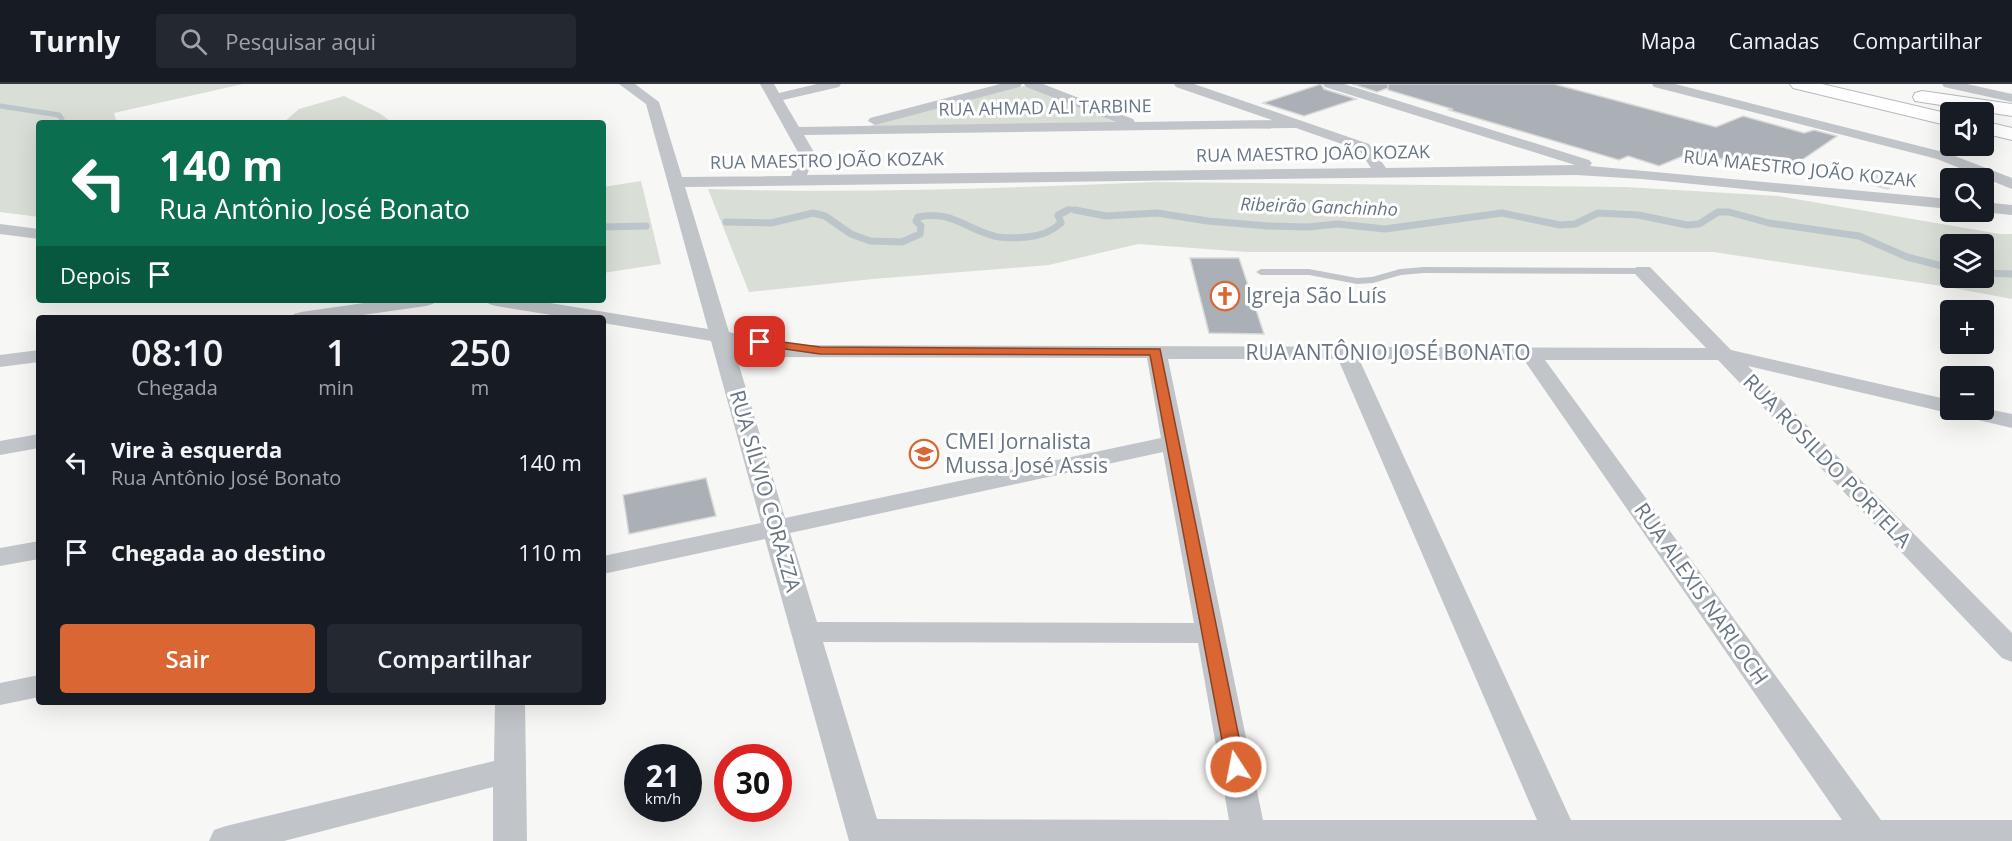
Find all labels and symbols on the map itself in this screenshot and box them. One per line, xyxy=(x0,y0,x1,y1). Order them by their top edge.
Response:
street label: RUA AHMAD ALI TARBINE xyxy=(938,93,1152,121)
street label: RUA MAESTRO JOÃO KOZAK xyxy=(1196,139,1431,167)
street label: RUA MAESTRO JOÃO KOZAK xyxy=(1682,144,1919,192)
street label: RUA MAESTRO JOÃO KOZAK xyxy=(710,146,945,174)
water label: Ribeirão Ganchinho xyxy=(1240,191,1398,221)
church icon: Igreja São Luís xyxy=(1209,280,1241,312)
place label: Igreja São Luís xyxy=(1246,281,1387,309)
pin xyxy=(734,316,785,367)
street label: RUA ANTÔNIO JOSÉ BONATO xyxy=(1246,338,1530,366)
street label: RUA ROSILDO PORTELA xyxy=(1737,367,1919,554)
street label: RUA SÍLVIO CORAZZA xyxy=(724,387,808,596)
place label: CMEI Jornalista Mussa José Assis xyxy=(945,427,1108,479)
school or university icon: CMEI Jornalista Mussa José Assis xyxy=(908,438,940,470)
street label: RUA ALEXIS NARLOCH xyxy=(1628,497,1775,690)
position arrow xyxy=(1204,735,1268,799)
speed limit sign: 30 xyxy=(714,744,792,822)

